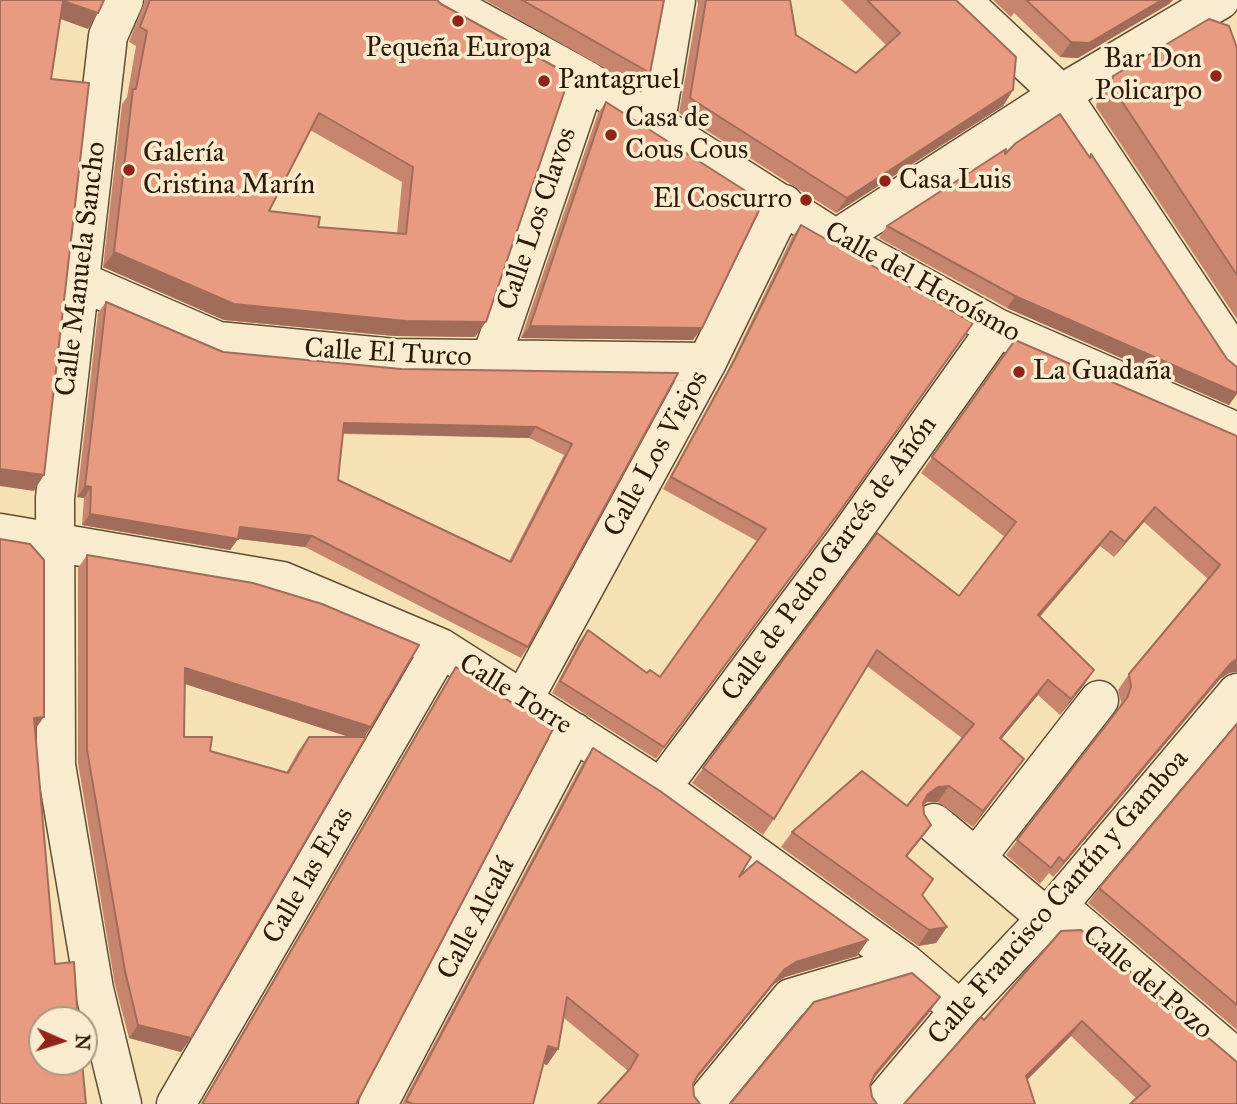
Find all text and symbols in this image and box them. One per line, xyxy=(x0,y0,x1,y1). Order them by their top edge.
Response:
marker: Pequeña Europa xyxy=(450,13,466,29)
place label: Pequeña Europa xyxy=(365,32,551,66)
place label: Bar Don Policarpo xyxy=(1095,43,1202,109)
place label: Pantagruel xyxy=(558,64,680,98)
marker: Bar Don Policarpo xyxy=(1208,68,1224,84)
marker: Pantagruel xyxy=(536,73,552,89)
place label: Casa de Cous Cous xyxy=(625,102,748,168)
street label: Calle Los Clavos xyxy=(491,123,585,315)
marker: Casa de Cous Cous xyxy=(603,127,619,143)
place label: Galería Cristina Marín xyxy=(143,137,315,203)
street label: Calle Manuela Sancho xyxy=(50,140,114,398)
marker: Galería Cristina Marín xyxy=(121,162,137,178)
place label: Casa Luis xyxy=(899,164,1011,198)
marker: Casa Luis xyxy=(877,173,893,189)
place label: El Coscurro xyxy=(653,183,792,217)
marker: El Coscurro xyxy=(798,192,814,208)
street label: Calle del Heroísmo xyxy=(818,215,1026,351)
street label: Calle El Turco xyxy=(303,333,473,375)
place label: La Guadaña xyxy=(1033,355,1172,389)
marker: La Guadaña xyxy=(1011,364,1027,380)
street label: Calle Los Viejos xyxy=(597,365,717,543)
street label: Calle de Pedro Garcés de Añón xyxy=(715,410,945,708)
street label: Calle Torre xyxy=(452,647,578,743)
street label: Calle Francisco Cantín y Gamboa xyxy=(922,744,1196,1052)
street label: Calle las Eras xyxy=(256,802,362,950)
street label: Calle Alcalá xyxy=(431,852,523,986)
street label: Calle del Pozo xyxy=(1075,919,1219,1047)
north arrow xyxy=(28,1006,98,1076)
text: N xyxy=(71,1033,94,1051)

